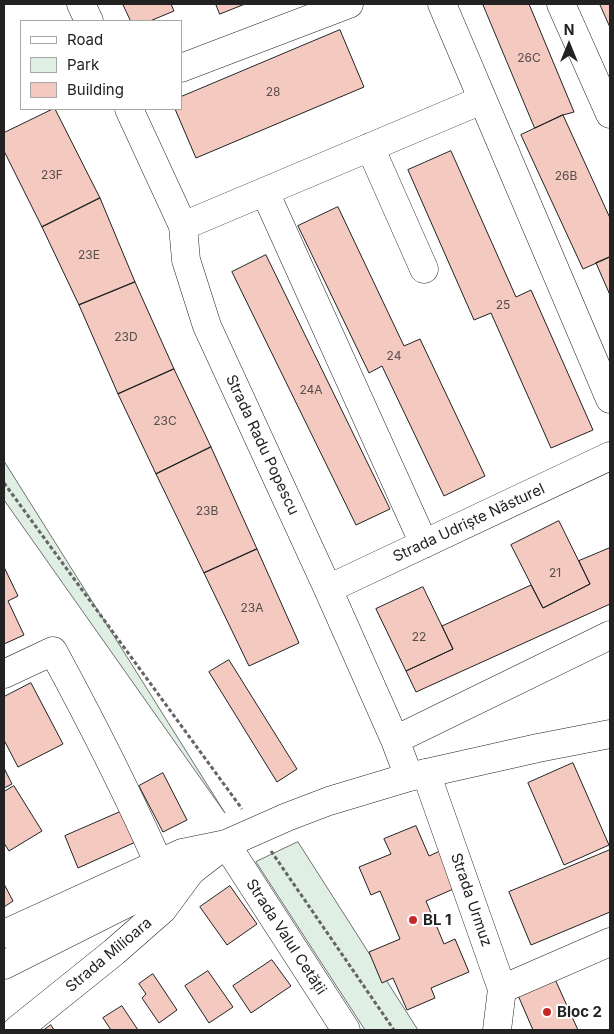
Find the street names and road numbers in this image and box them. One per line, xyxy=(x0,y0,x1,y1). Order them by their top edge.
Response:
street label: Strada Radu Popescu xyxy=(222,372,302,518)
street label: Strada Udriște Năsturel xyxy=(390,480,548,566)
street label: Strada Urmuz xyxy=(447,851,495,949)
street label: Strada Valul Cetății xyxy=(242,876,330,998)
street label: Strada Milioara xyxy=(62,914,156,996)

